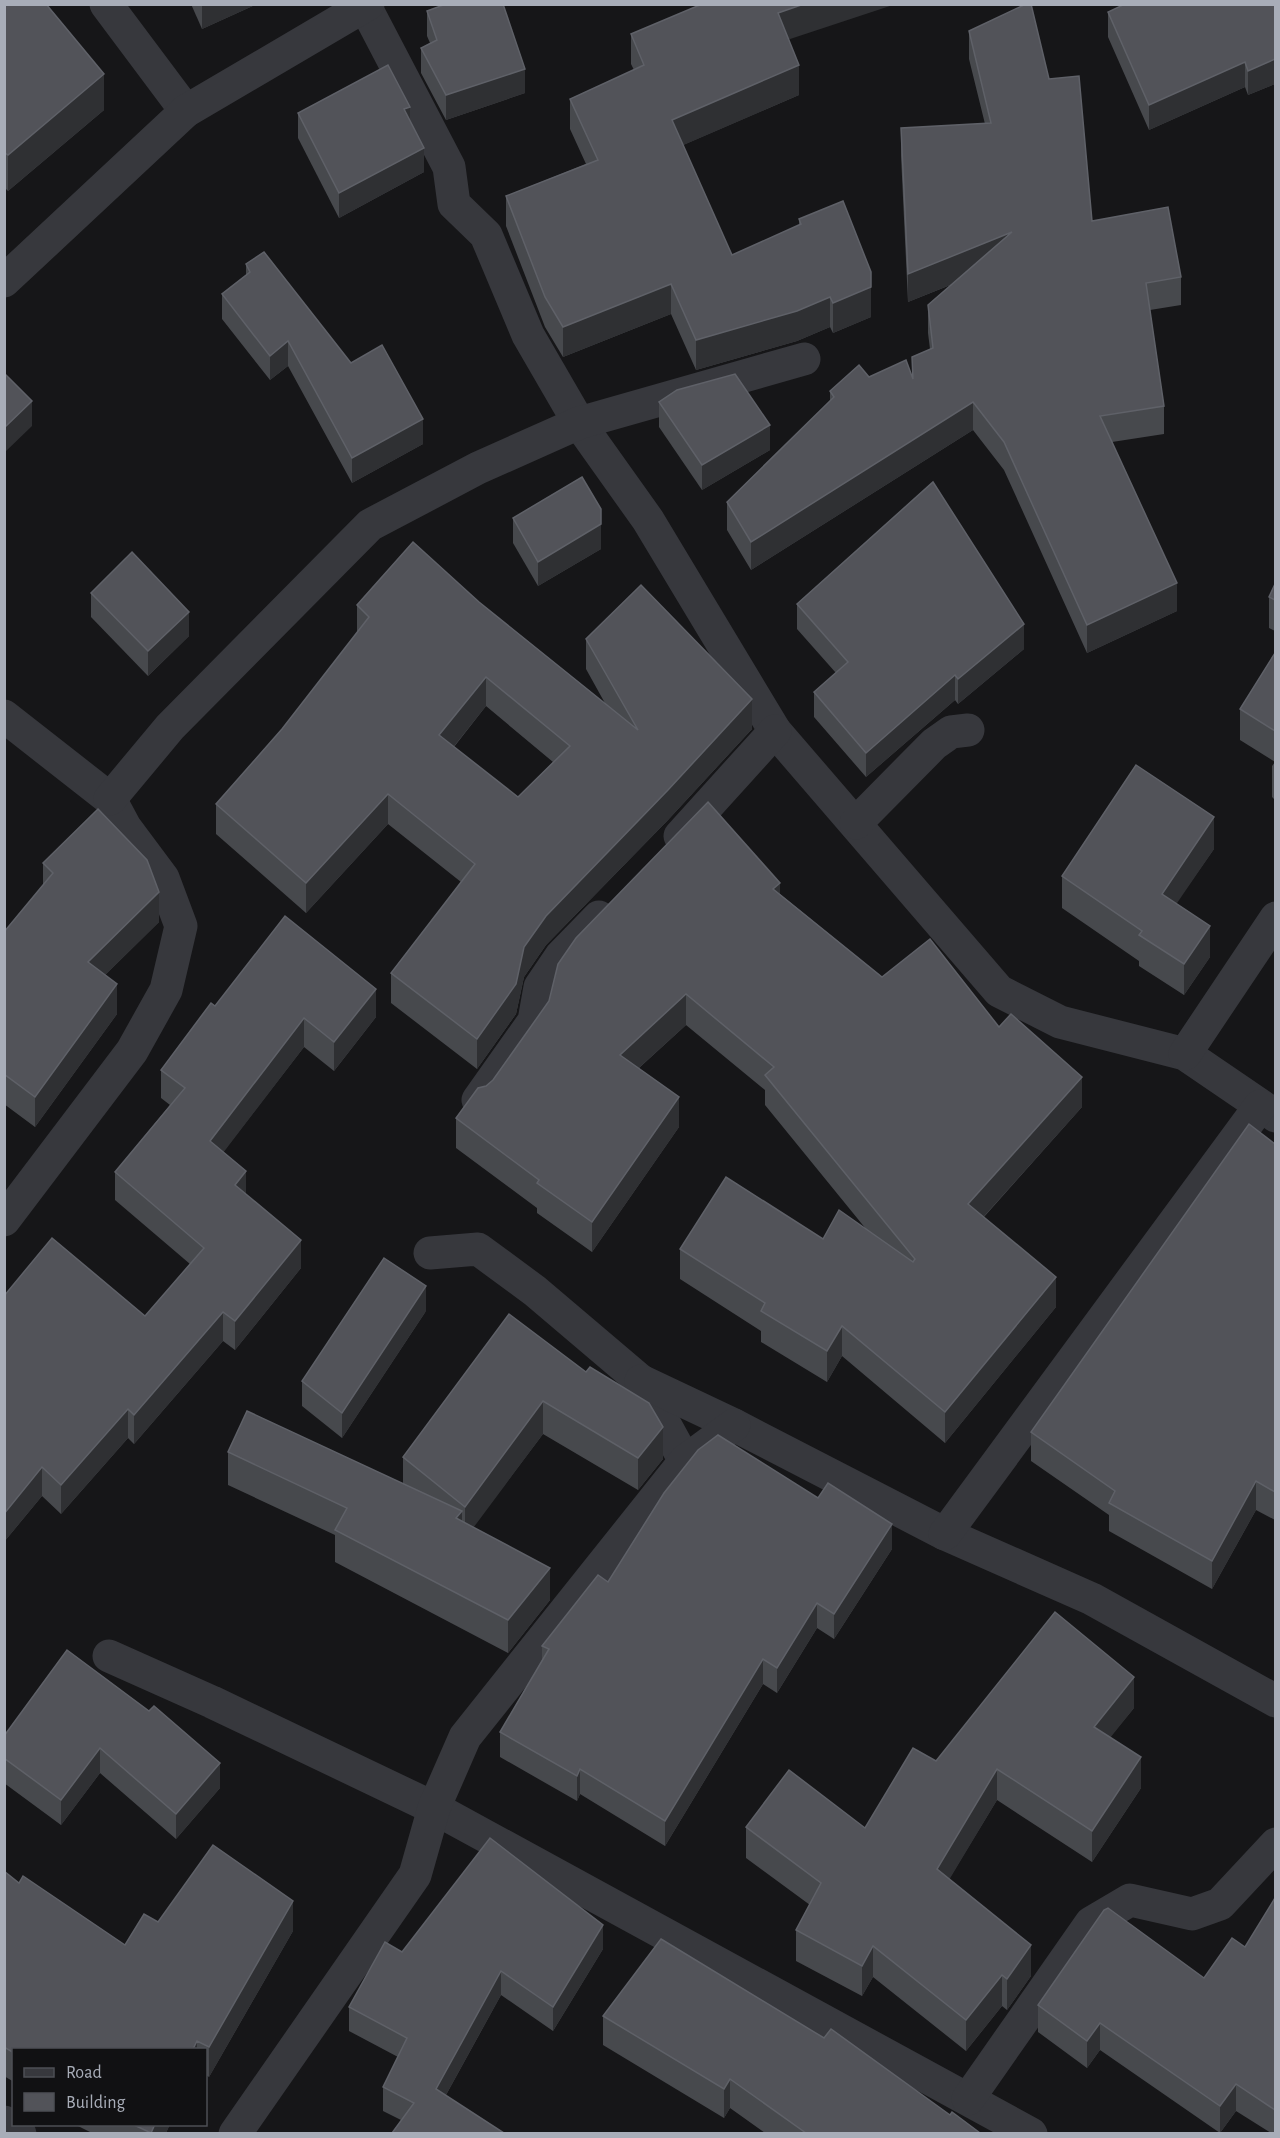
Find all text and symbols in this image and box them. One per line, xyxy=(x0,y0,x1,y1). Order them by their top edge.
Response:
legend xyxy=(12,2048,207,2126)
text: Road xyxy=(66,2064,102,2082)
text: Building xyxy=(66,2094,126,2112)

